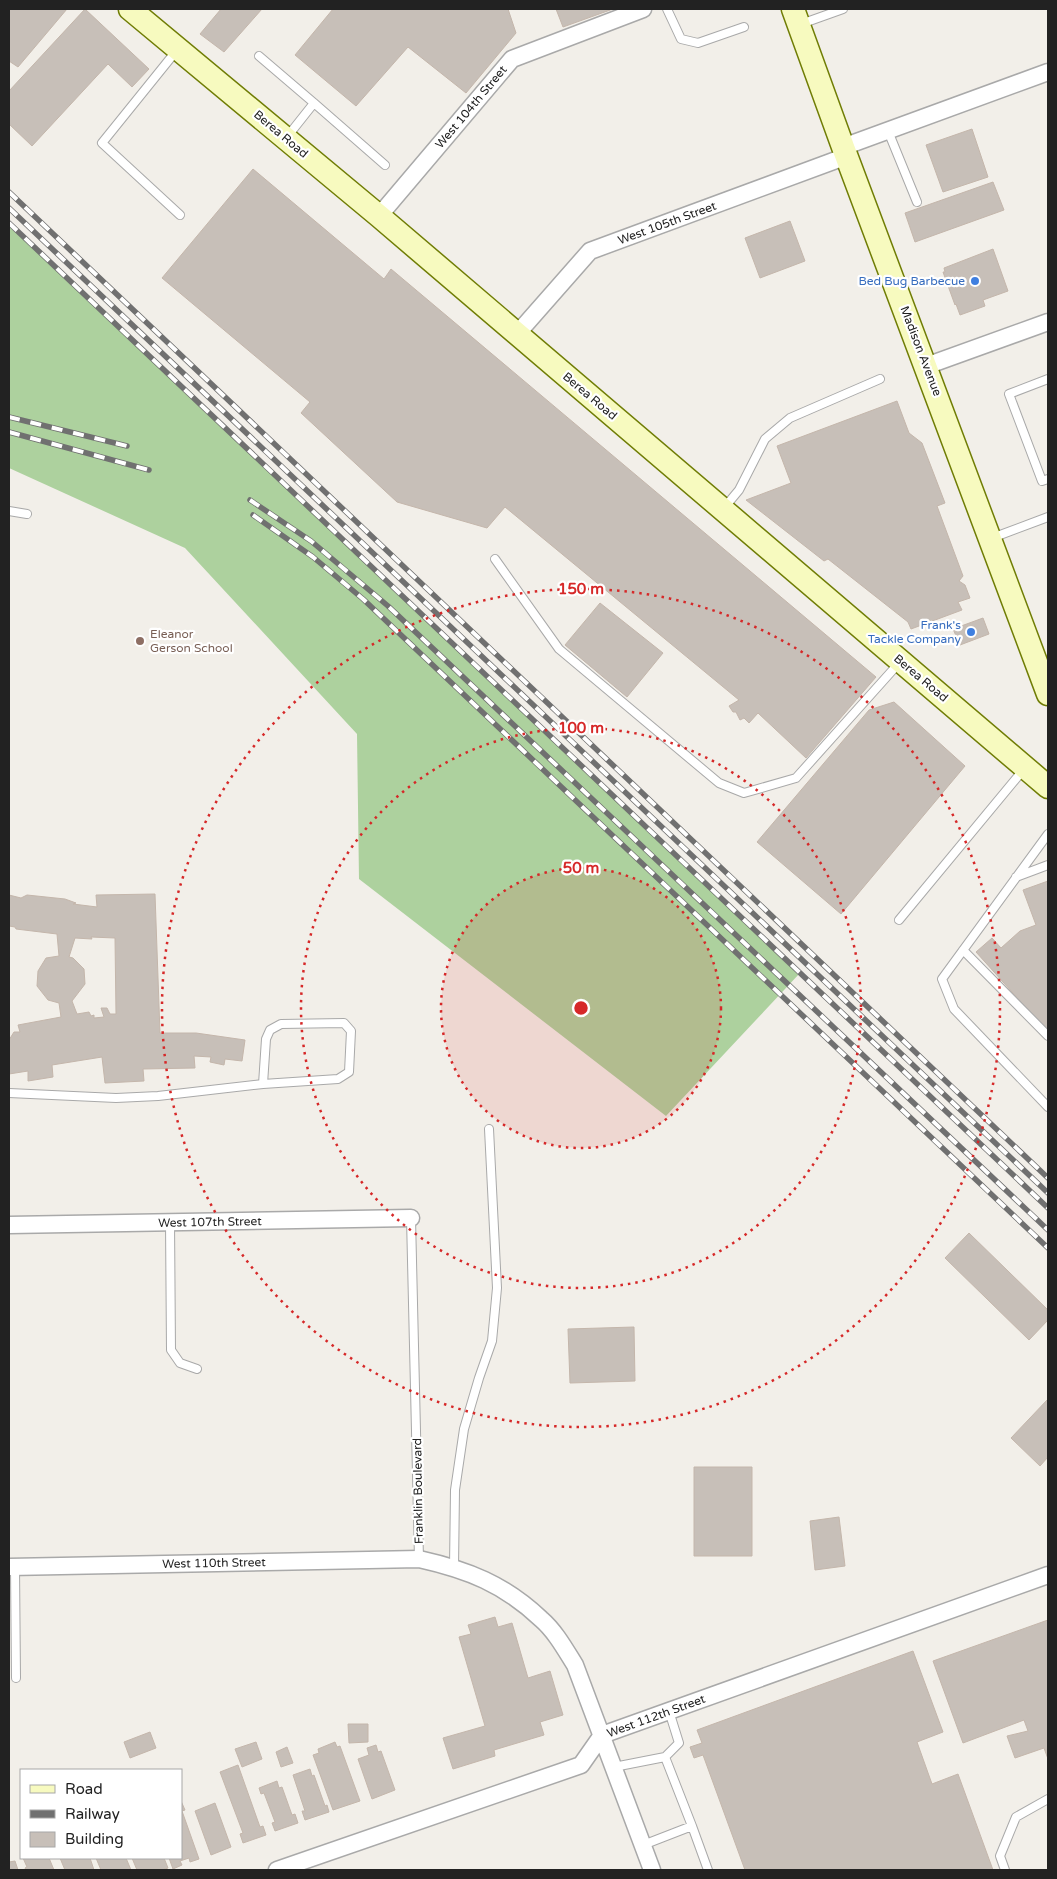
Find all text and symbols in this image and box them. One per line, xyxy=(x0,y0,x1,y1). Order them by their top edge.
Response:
street label: West 104th Street xyxy=(432,62,510,151)
street label: Berea Road xyxy=(251,107,311,161)
street label: West 105th Street xyxy=(616,199,719,247)
place label: Bed Bug Barbecue xyxy=(859,274,965,288)
marker: Bed Bug Barbecue xyxy=(969,275,981,287)
street label: Madison Avenue xyxy=(897,304,945,398)
street label: Berea Road xyxy=(560,369,620,423)
text: 150 m xyxy=(558,580,604,598)
place label: Frank's Tackle Company xyxy=(868,618,962,646)
marker: Frank's Tackle Company xyxy=(965,626,977,638)
place label: Eleanor Gerson School xyxy=(150,627,233,655)
marker: Eleanor Gerson School xyxy=(134,635,146,647)
street label: Berea Road xyxy=(891,651,951,705)
text: 100 m xyxy=(558,719,604,737)
text: 50 m xyxy=(563,859,599,877)
centre of rings xyxy=(572,999,590,1017)
street label: West 107th Street xyxy=(158,1214,262,1230)
street label: Franklin Boulevard xyxy=(410,1438,426,1544)
street label: West 110th Street xyxy=(162,1555,266,1571)
street label: West 112th Street xyxy=(605,1692,708,1740)
legend xyxy=(20,1769,182,1859)
text: Road xyxy=(65,1780,103,1798)
text: Railway xyxy=(65,1805,120,1823)
text: Building xyxy=(65,1830,124,1848)

